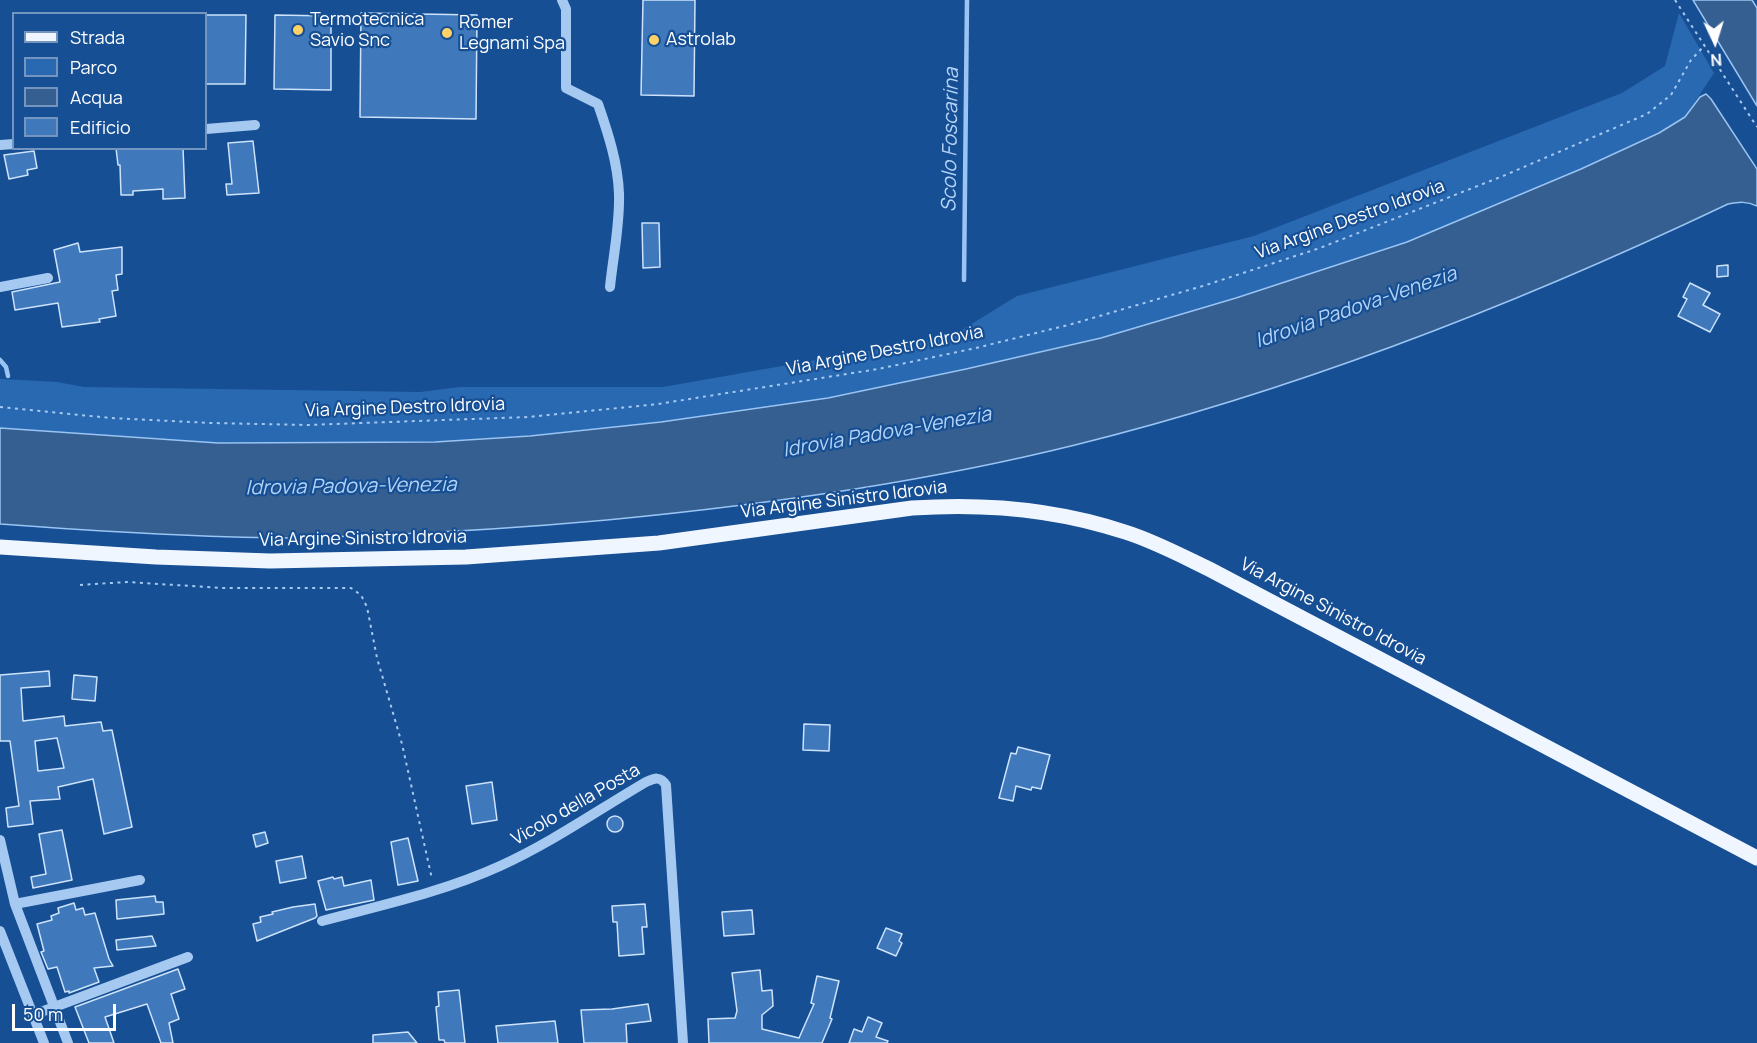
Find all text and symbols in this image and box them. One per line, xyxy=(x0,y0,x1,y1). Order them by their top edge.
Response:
place label: Termotecnica Savio Snc xyxy=(310,9,424,52)
legend xyxy=(12,12,207,150)
place label: Romer Legnami Spa xyxy=(459,12,565,54)
north arrow xyxy=(1685,12,1745,72)
marker: Termotecnica Savio Snc xyxy=(291,23,305,37)
text: Strada xyxy=(70,25,125,49)
marker: Romer Legnami Spa xyxy=(440,26,454,40)
place label: Astrolab xyxy=(666,29,736,51)
marker: Astrolab xyxy=(647,33,661,47)
text: N xyxy=(1710,49,1723,71)
text: Parco xyxy=(70,55,117,79)
water label: Scolo Foscarina xyxy=(938,68,964,212)
text: Acqua xyxy=(70,85,123,109)
text: Edificio xyxy=(70,115,131,139)
street label: Via Argine Destro Idrovia xyxy=(1252,176,1448,264)
water label: Idrovia Padova-Venezia xyxy=(1252,262,1460,354)
street label: Via Argine Destro Idrovia xyxy=(785,321,985,381)
street label: Via Argine Destro Idrovia xyxy=(305,394,505,422)
water label: Idrovia Padova-Venezia xyxy=(781,403,993,463)
water label: Idrovia Padova-Venezia xyxy=(245,473,457,501)
street label: Via Argine Sinistro Idrovia xyxy=(740,477,948,523)
street label: Via Argine Sinistro Idrovia xyxy=(259,526,467,552)
street label: Via Argine Sinistro Idrovia xyxy=(1236,554,1430,670)
street label: Vicolo della Posta xyxy=(508,759,644,851)
scale bar xyxy=(15,992,118,1030)
text: 50 m xyxy=(23,1002,63,1026)

